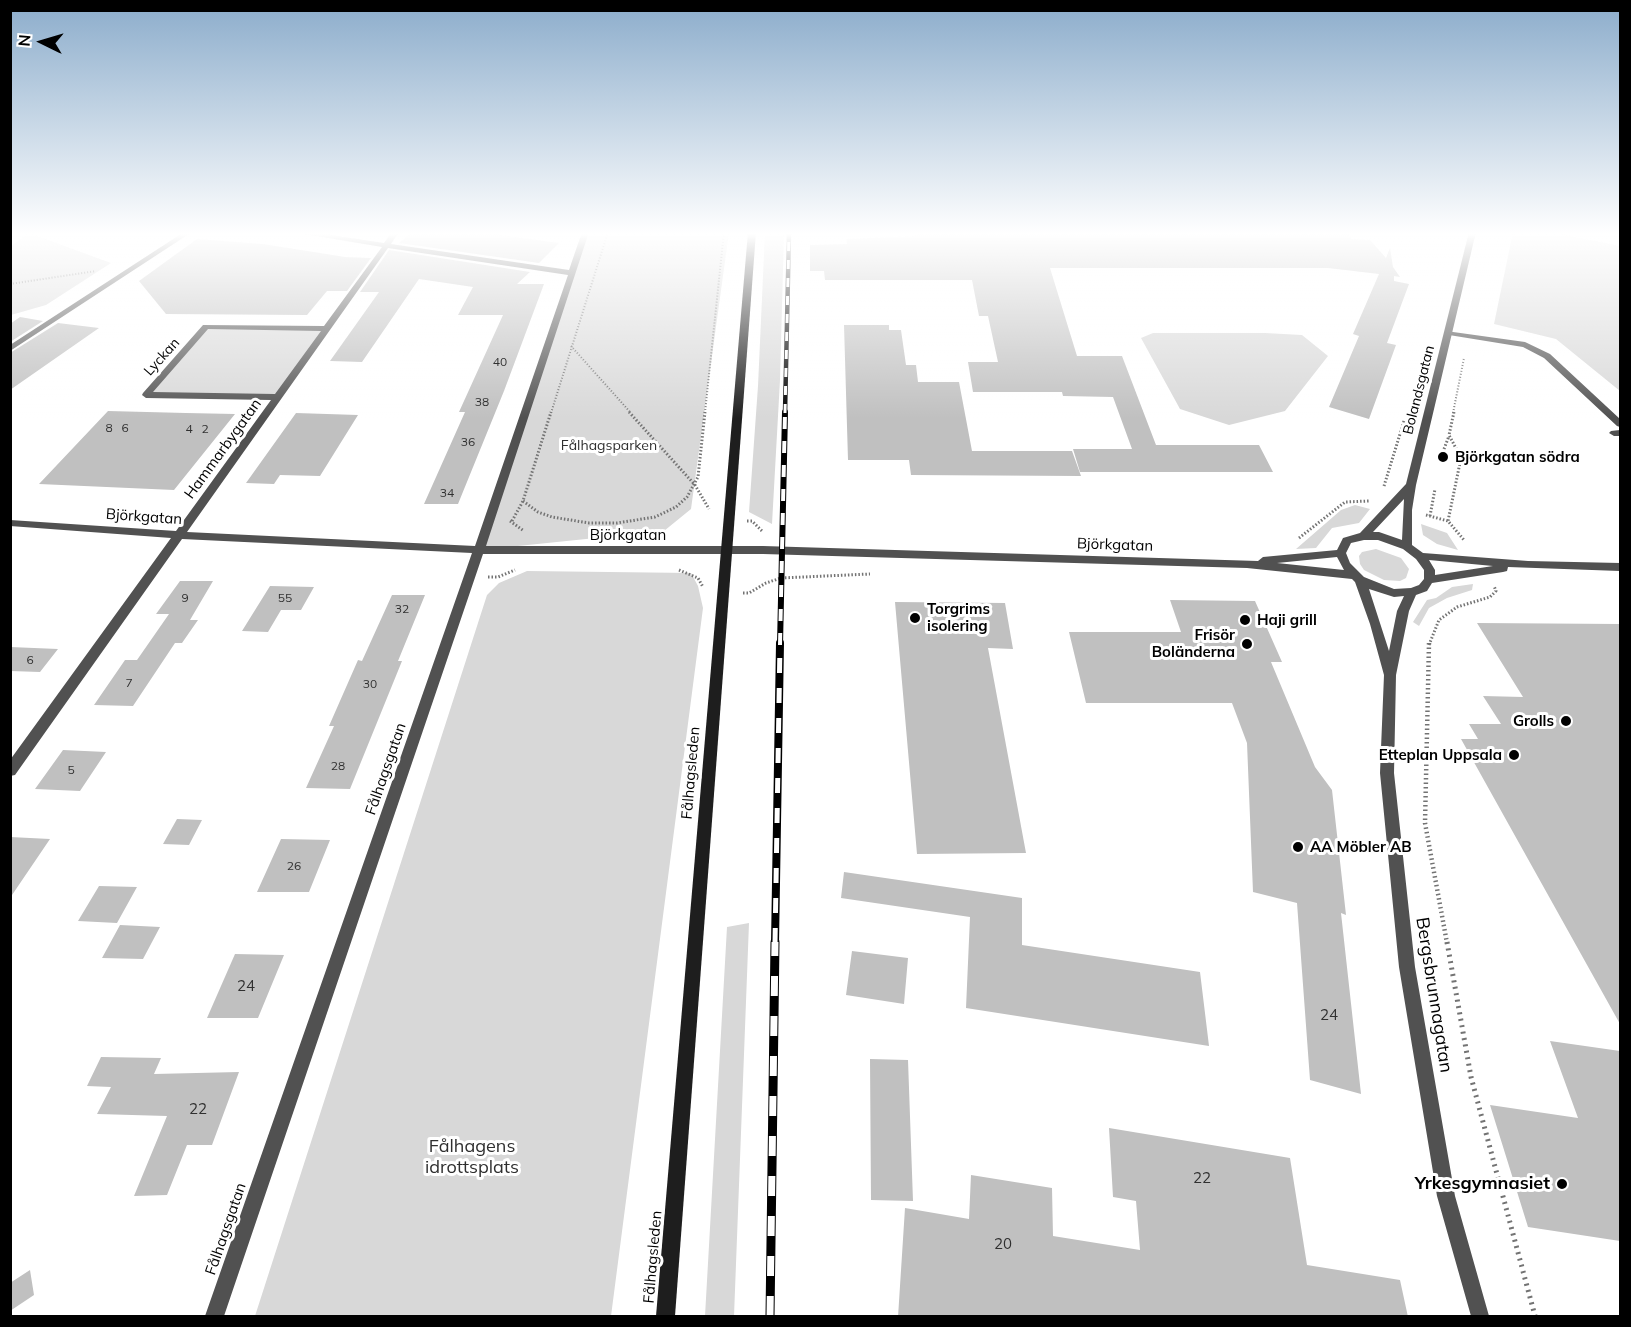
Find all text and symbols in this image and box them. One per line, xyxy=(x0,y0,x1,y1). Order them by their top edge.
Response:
north arrow xyxy=(12,12,72,72)
text: N xyxy=(14,34,35,47)
street label: Lyckan xyxy=(141,335,183,379)
street label: Bolandsgatan xyxy=(1400,344,1438,436)
house number: 40 xyxy=(493,355,507,369)
house number: 38 xyxy=(475,395,489,409)
street label: Hammarbygatan xyxy=(181,396,265,502)
house number: 8 xyxy=(105,421,113,435)
house number: 6 xyxy=(121,421,129,435)
house number: 4 xyxy=(185,422,193,436)
house number: 2 xyxy=(201,422,209,436)
house number: 36 xyxy=(461,435,475,449)
park label: Fålhagsparken xyxy=(561,438,657,454)
place label: Björkgatan södra xyxy=(1455,448,1580,466)
marker: Björkgatan södra xyxy=(1436,450,1450,464)
house number: 34 xyxy=(440,486,454,500)
street label: Björkgatan xyxy=(105,505,183,529)
street label: Björkgatan xyxy=(590,526,666,544)
street label: Björkgatan xyxy=(1077,535,1153,555)
house number: 9 xyxy=(181,591,189,605)
house number: 55 xyxy=(278,591,292,605)
place label: Torgrims isolering xyxy=(927,600,990,635)
house number: 32 xyxy=(395,602,409,616)
marker: Torgrims isolering xyxy=(908,611,922,625)
place label: Haji grill xyxy=(1257,611,1317,629)
marker: Haji grill xyxy=(1238,613,1252,627)
place label: Frisör Boländerna xyxy=(1152,626,1235,661)
marker: Frisör Boländerna xyxy=(1240,637,1254,651)
house number: 6 xyxy=(26,653,34,667)
house number: 7 xyxy=(125,676,133,690)
house number: 30 xyxy=(363,677,377,691)
place label: Grolls xyxy=(1513,712,1554,730)
marker: Grolls xyxy=(1559,714,1573,728)
street label: Fålhagsgatan xyxy=(362,721,410,817)
street label: Fålhagsleden xyxy=(678,726,704,820)
place label: Etteplan Uppsala xyxy=(1379,746,1502,764)
marker: Etteplan Uppsala xyxy=(1507,748,1521,762)
house number: 28 xyxy=(331,759,345,773)
house number: 5 xyxy=(67,763,75,777)
place label: AA Möbler AB xyxy=(1310,838,1412,856)
marker: AA Möbler AB xyxy=(1291,840,1305,854)
house number: 26 xyxy=(287,859,301,873)
street label: Bergsbrunnagatan xyxy=(1411,916,1457,1074)
house number: 24 xyxy=(237,977,255,995)
house number: 24 xyxy=(1320,1006,1338,1024)
house number: 22 xyxy=(189,1100,207,1118)
park label: Fålhagens idrottsplats xyxy=(425,1136,519,1178)
house number: 22 xyxy=(1193,1169,1211,1187)
place label: Yrkesgymnasiet xyxy=(1415,1173,1550,1195)
marker: Yrkesgymnasiet xyxy=(1555,1177,1569,1191)
street label: Fålhagsgatan xyxy=(202,1181,250,1277)
street label: Fålhagsleden xyxy=(640,1210,666,1304)
house number: 20 xyxy=(994,1235,1012,1253)

